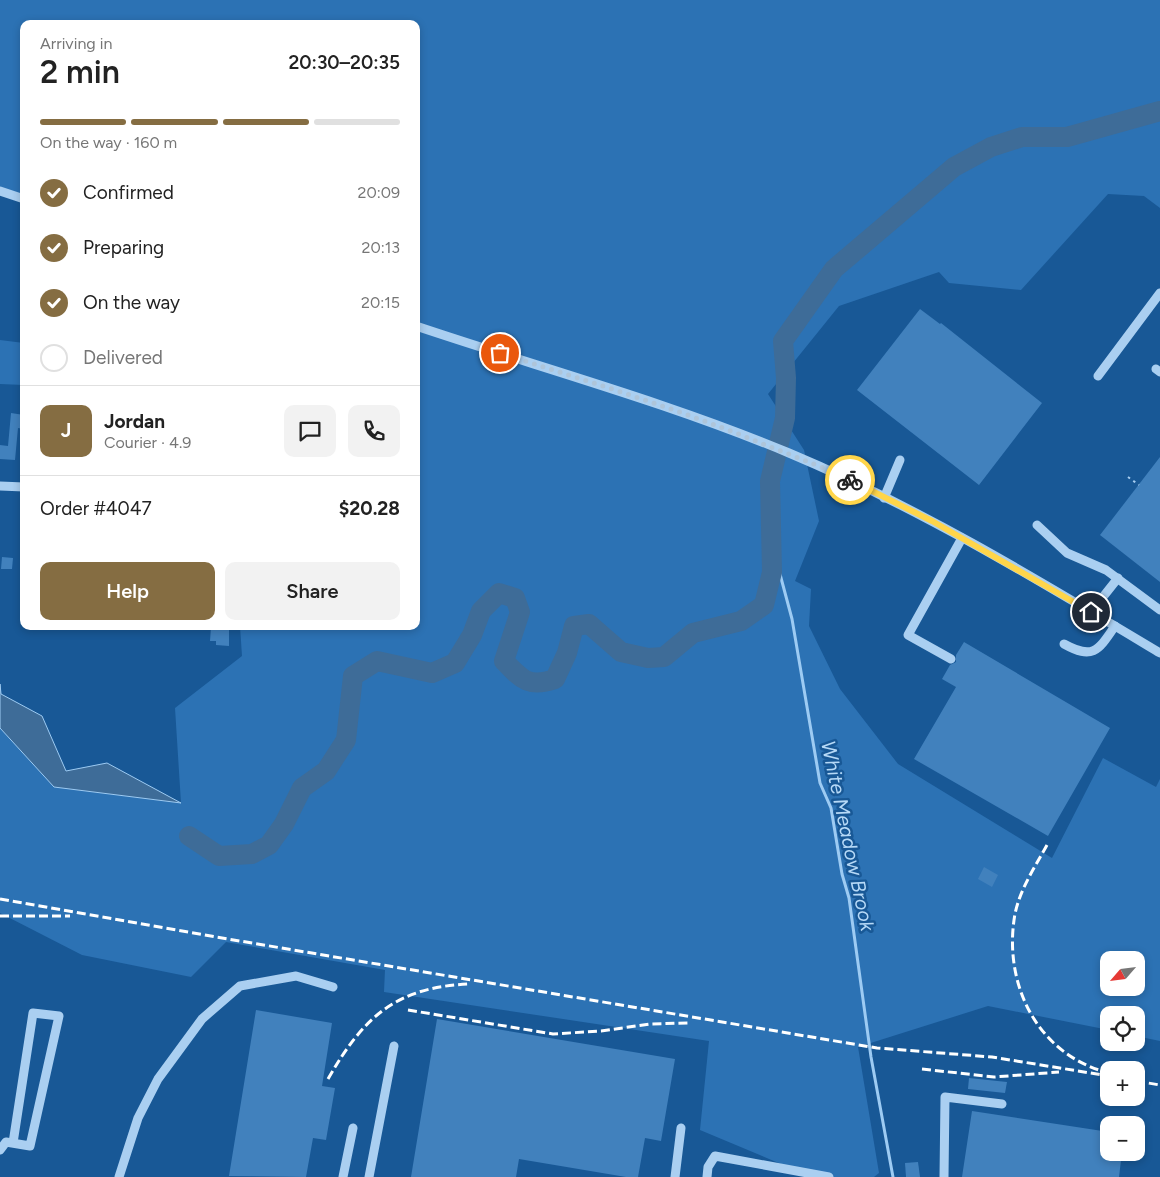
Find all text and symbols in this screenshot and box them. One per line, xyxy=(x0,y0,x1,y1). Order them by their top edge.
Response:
text: Arriving in xyxy=(40,34,112,53)
text: 20:30–20:35 xyxy=(288,51,400,74)
text: 2 min xyxy=(40,53,120,91)
text: On the way · 160 m xyxy=(40,133,177,152)
icon: check xyxy=(40,179,68,207)
text: Confirmed xyxy=(83,181,174,204)
text: 20:09 xyxy=(357,183,400,202)
icon: check xyxy=(40,234,68,262)
text: Preparing xyxy=(83,236,164,259)
text: 20:13 xyxy=(361,238,400,257)
icon: check xyxy=(40,289,68,317)
text: On the way xyxy=(83,291,180,314)
text: 20:15 xyxy=(361,293,400,312)
pin xyxy=(479,332,521,374)
icon: bag xyxy=(486,339,514,367)
text: Delivered xyxy=(83,346,163,369)
button: chat xyxy=(284,405,336,457)
button: phone xyxy=(348,405,400,457)
text: Jordan xyxy=(104,410,165,433)
text: J xyxy=(61,419,71,442)
text: Courier · 4.9 xyxy=(104,433,191,452)
courier xyxy=(825,455,875,505)
icon: bike xyxy=(836,466,864,494)
text: Order #4047 xyxy=(40,497,152,520)
text: $20.28 xyxy=(339,497,400,520)
button: Help xyxy=(40,562,215,620)
button: Share xyxy=(225,562,400,620)
pin xyxy=(1070,591,1112,633)
icon: home xyxy=(1077,598,1105,626)
water label: White Meadow Brook xyxy=(816,739,880,935)
north arrow xyxy=(1100,951,1145,996)
map controls xyxy=(1100,951,1145,1161)
button: locate xyxy=(1100,1006,1145,1051)
button: + xyxy=(1100,1061,1145,1106)
button: − xyxy=(1100,1116,1145,1161)

